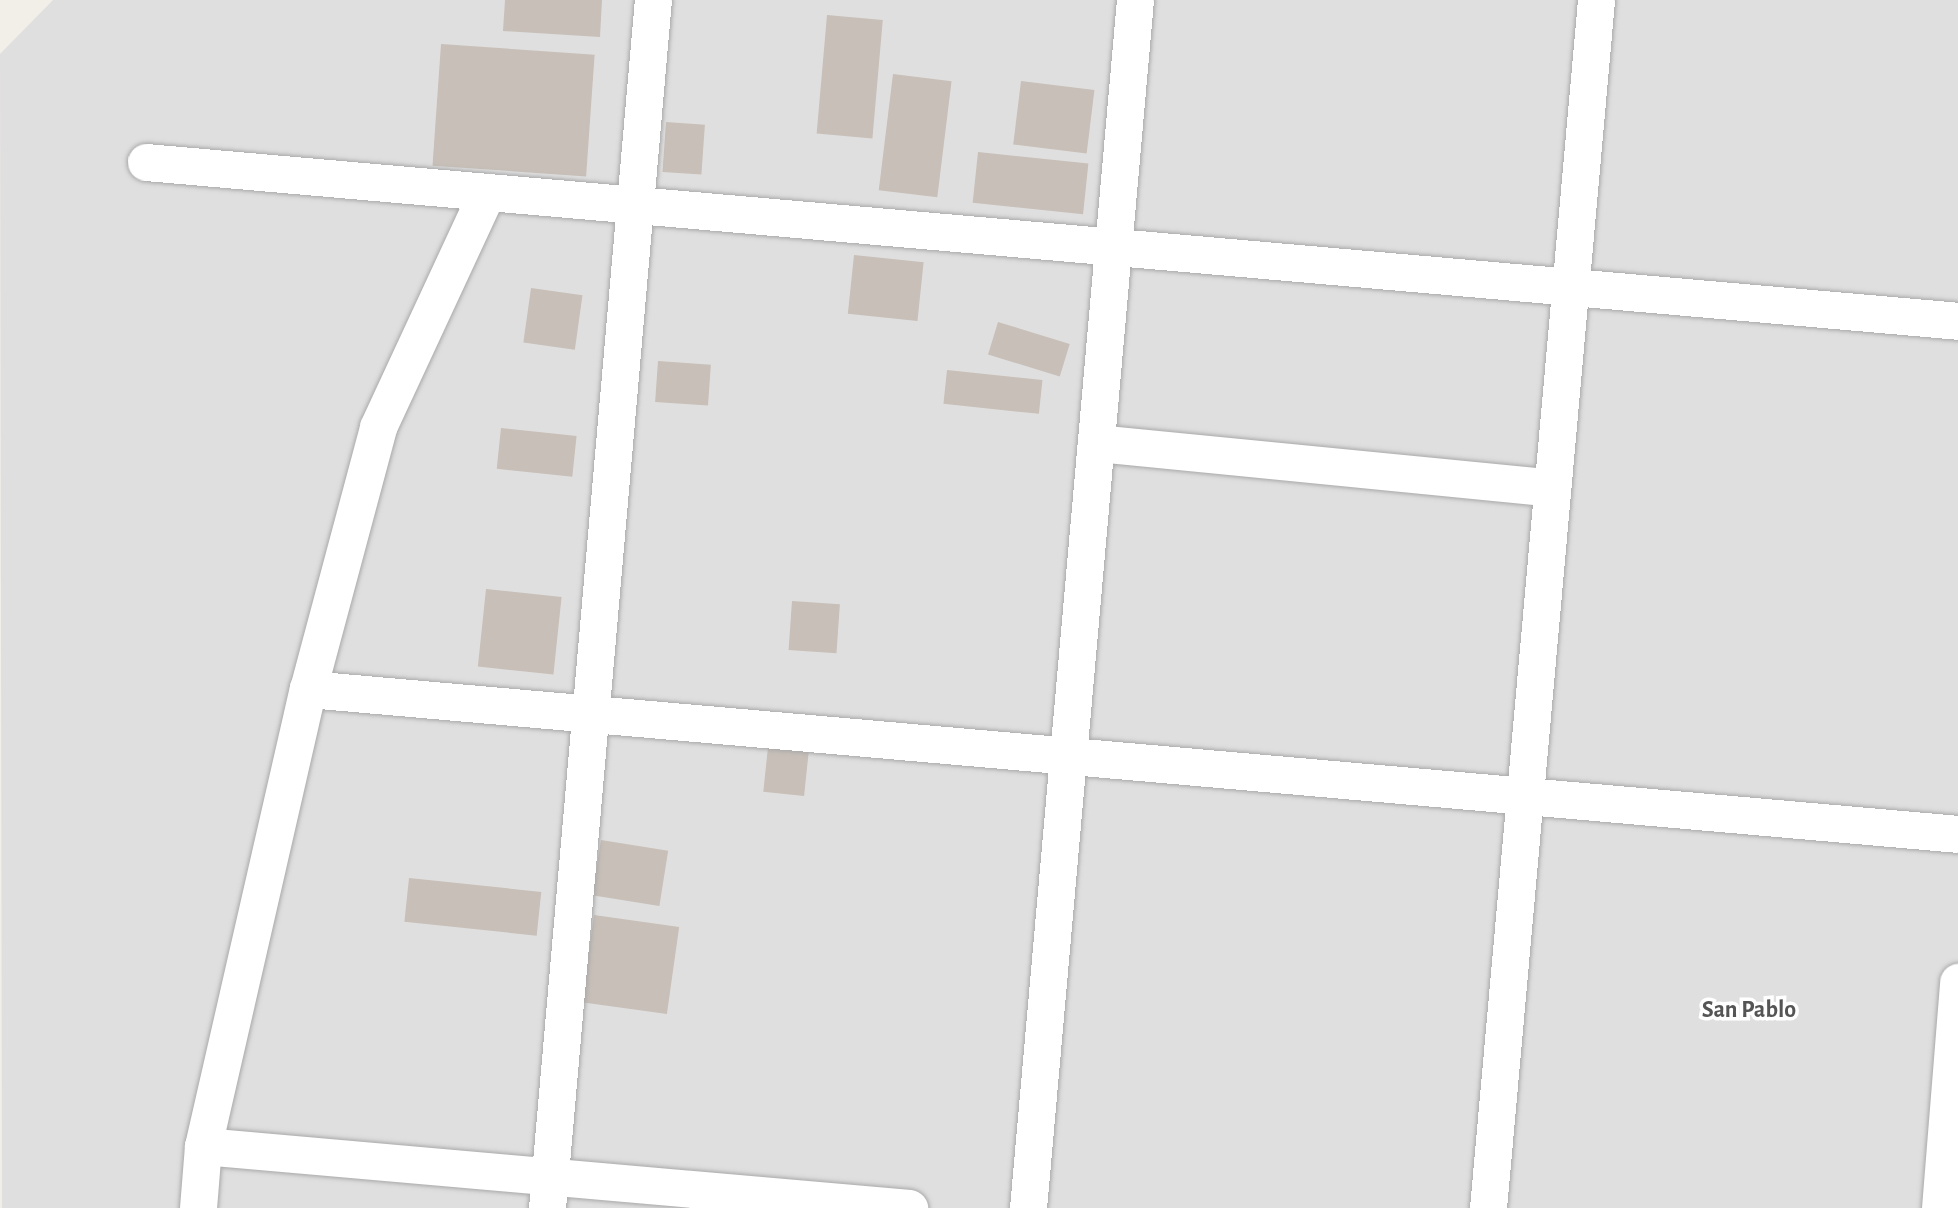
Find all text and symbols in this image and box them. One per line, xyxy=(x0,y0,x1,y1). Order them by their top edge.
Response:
district label: San Pablo xyxy=(1702,997,1796,1025)

